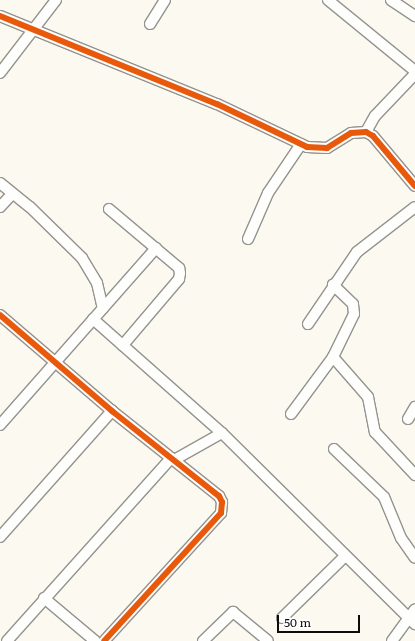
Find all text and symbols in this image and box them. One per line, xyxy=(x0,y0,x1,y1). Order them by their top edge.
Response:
scale bar xyxy=(279,607,362,633)
text: 50 m xyxy=(284,613,311,631)

